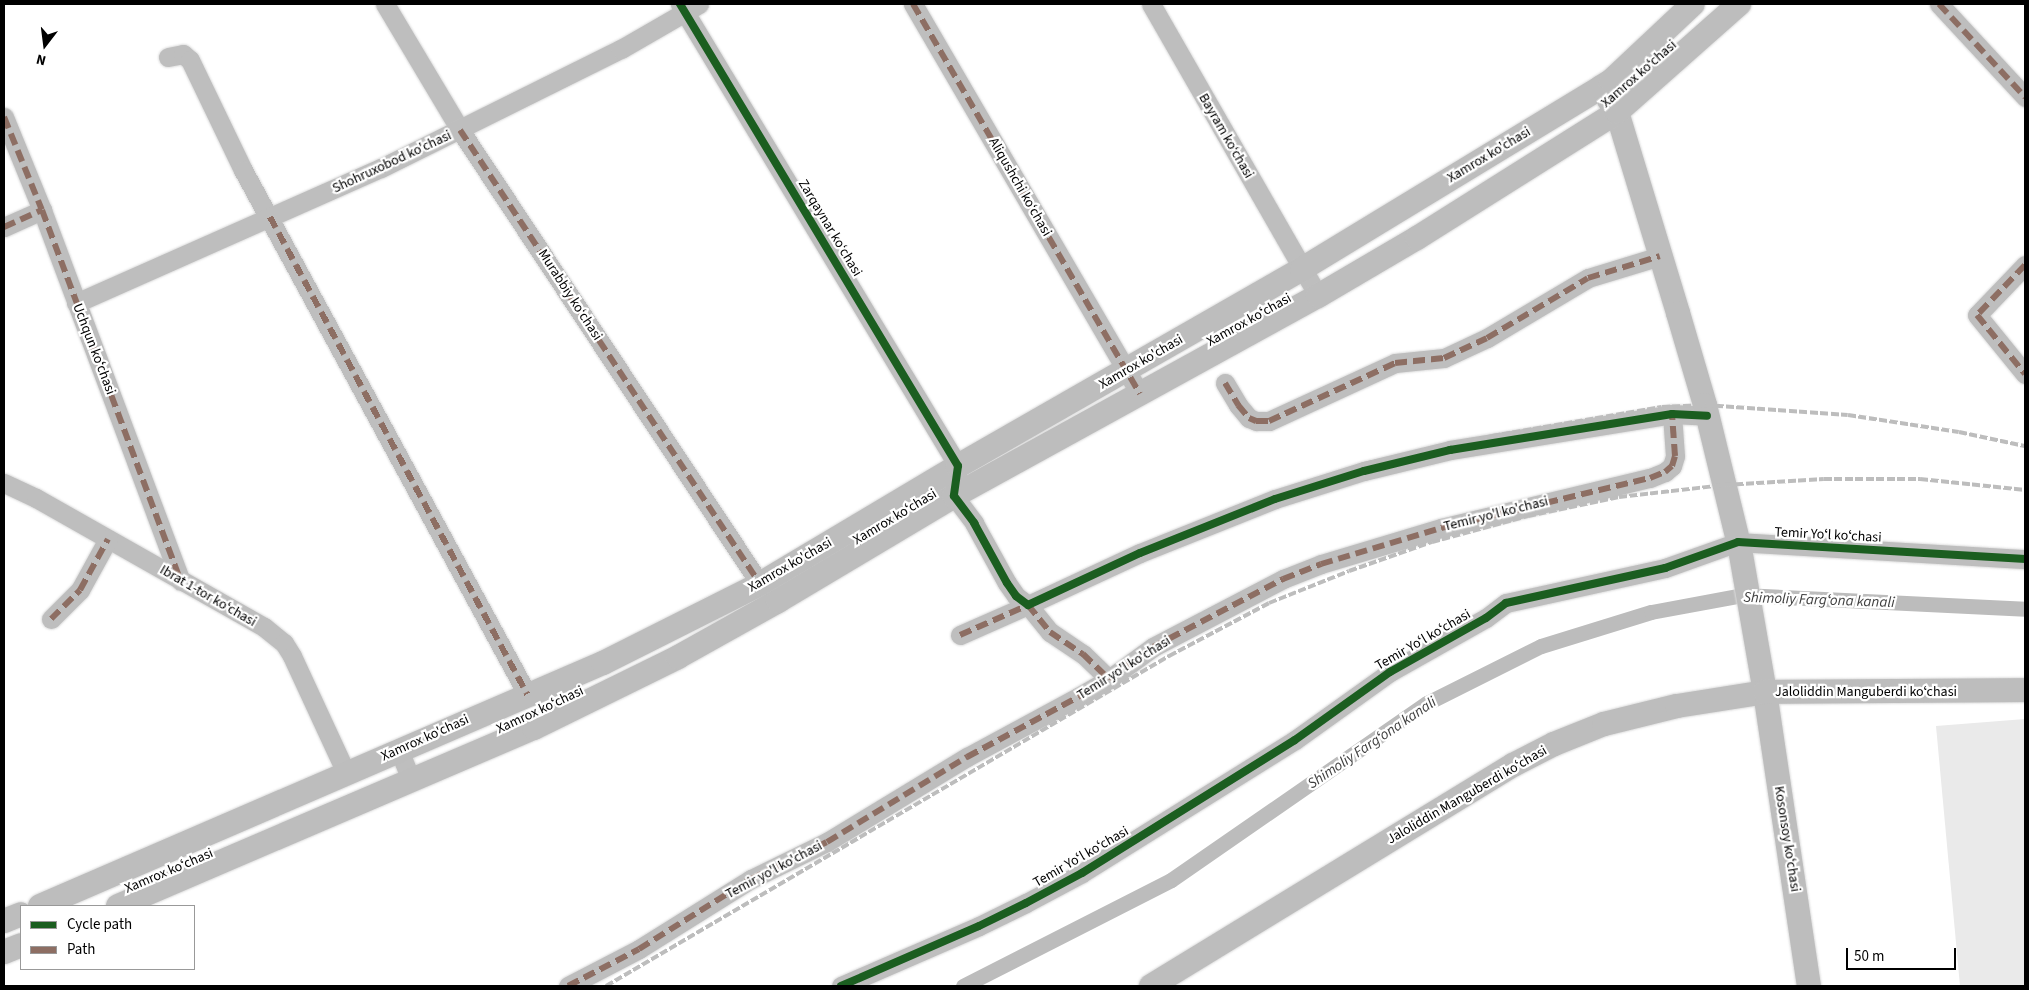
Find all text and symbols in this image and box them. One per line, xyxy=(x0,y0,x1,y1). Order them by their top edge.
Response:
north arrow xyxy=(20,20,70,70)
street label: Xamrox koʻchasi xyxy=(1598,37,1680,111)
text: N xyxy=(34,49,48,70)
street label: Bayram ko‘chasi xyxy=(1195,91,1257,181)
street label: Xamrox ko'chasi xyxy=(1444,124,1534,186)
street label: Shohruxobod ko'chasi xyxy=(330,127,454,197)
street label: Aliqushchi ko‘chasi xyxy=(985,135,1055,239)
street label: Zarqaynar ko‘chasi xyxy=(794,176,866,280)
street label: Murabbiy ko‘chasi xyxy=(534,246,606,344)
street label: Xamrox koʻchasi xyxy=(1204,290,1294,350)
street label: Uchqun koʻchasi xyxy=(69,301,119,397)
street label: Xamrox ko'chasi xyxy=(1096,331,1186,393)
street label: Xamrox koʻchasi xyxy=(850,485,940,549)
street label: Temir yo'l ko'chasi xyxy=(1442,493,1550,535)
street label: Temir Yoʻl koʻchasi xyxy=(1774,524,1882,546)
street label: Xamrox ko'chasi xyxy=(745,534,835,596)
street label: Ibrat 1-tor koʻchasi xyxy=(157,562,259,630)
water label: Shimoliy Fargʻona kanali xyxy=(1743,588,1895,612)
street label: Temir Yoʻl koʻchasi xyxy=(1372,606,1474,674)
street label: Temir yo'l ko'chasi xyxy=(1074,633,1174,703)
street label: Xamrox koʻchasi xyxy=(494,682,586,738)
street label: Jaloliddin Manguberdi koʻchasi xyxy=(1775,684,1957,700)
water label: Shimoliy Fargʻona kanali xyxy=(1304,693,1440,793)
street label: Xamrox ko'chasi xyxy=(379,711,471,765)
street label: Jaloliddin Manguberdi koʻchasi xyxy=(1384,742,1550,848)
street label: Kosonsoy koʻchasi xyxy=(1770,785,1804,893)
street label: Temir Yoʻl koʻchasi xyxy=(1030,823,1132,891)
street label: Temir yo'l ko'chasi xyxy=(723,837,825,903)
street label: Xamrox koʻchasi xyxy=(122,845,216,897)
legend xyxy=(20,905,195,970)
text: Cycle path xyxy=(67,914,132,935)
scale bar xyxy=(1849,938,1959,970)
text: Path xyxy=(67,939,95,960)
text: 50 m xyxy=(1854,946,1884,967)

